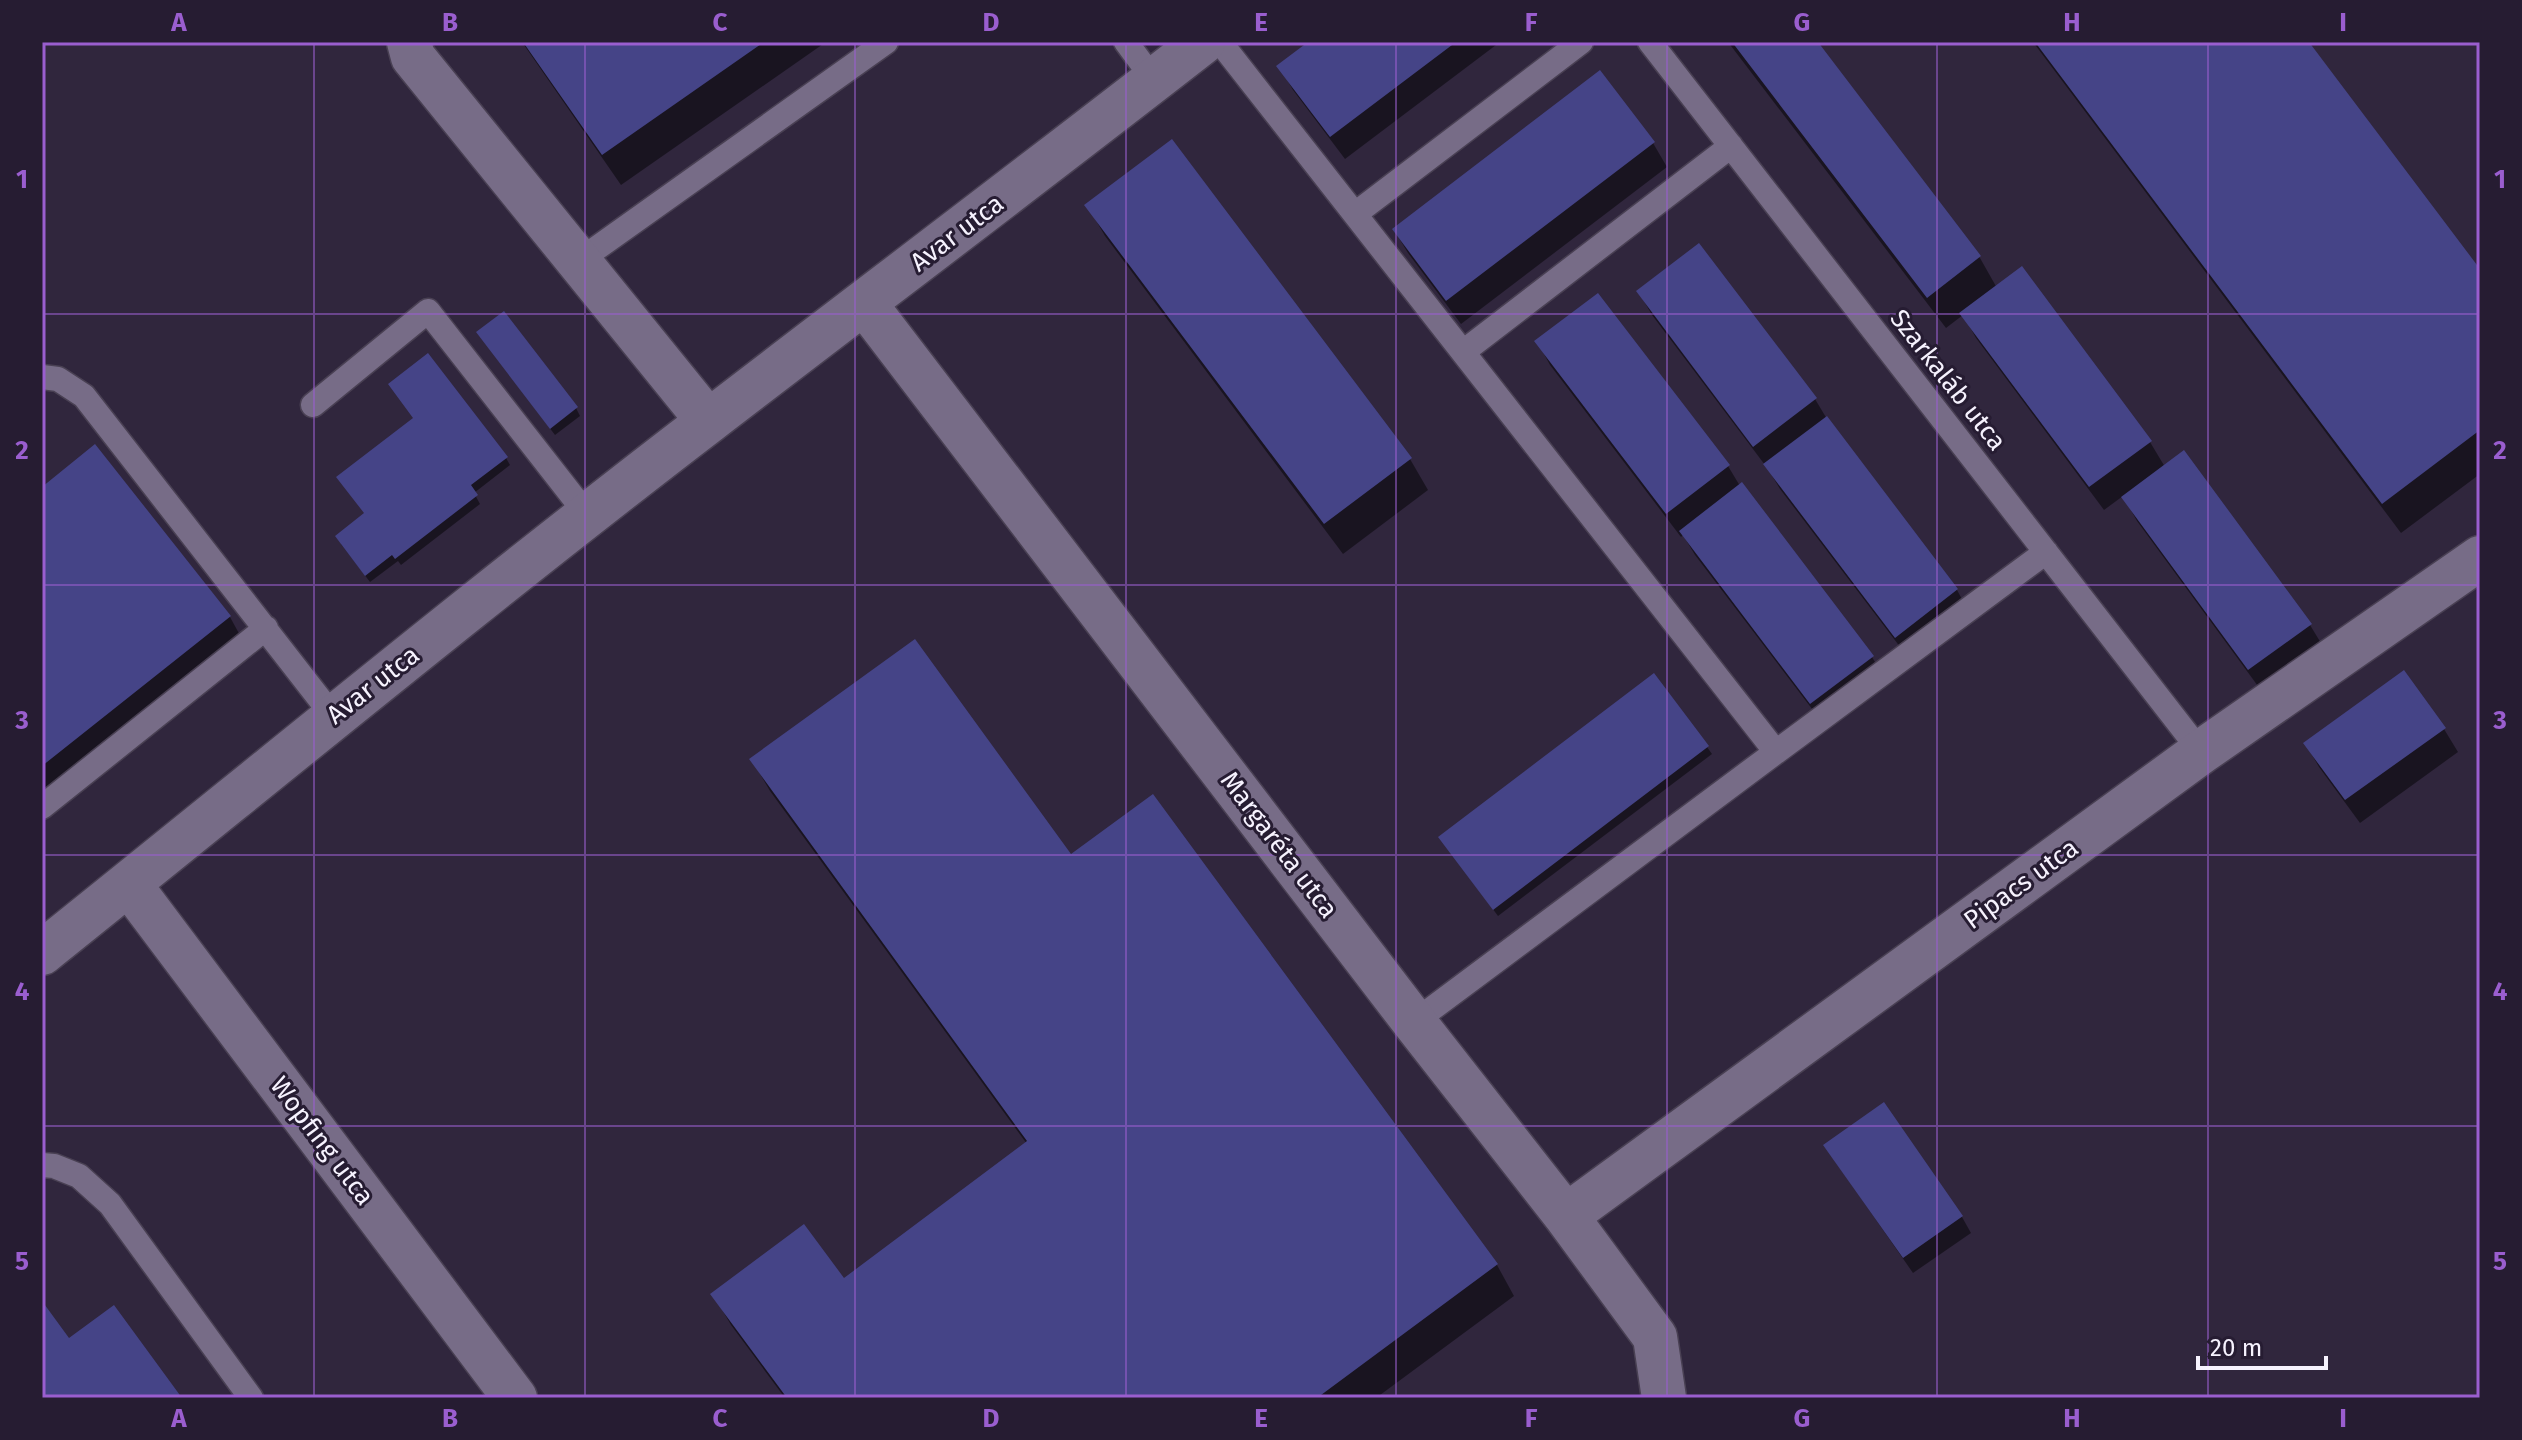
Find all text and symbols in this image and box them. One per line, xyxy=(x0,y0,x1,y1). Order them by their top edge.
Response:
text: A xyxy=(170,7,187,38)
text: B xyxy=(442,7,458,38)
text: C xyxy=(713,7,728,38)
text: D xyxy=(983,7,1000,38)
text: E xyxy=(1254,7,1268,38)
text: F xyxy=(1525,7,1538,38)
text: G xyxy=(1794,7,1810,38)
text: H xyxy=(2063,7,2081,38)
text: I xyxy=(2339,7,2347,38)
text: 1 xyxy=(16,164,28,195)
text: 1 xyxy=(2494,164,2506,195)
street label: Avar utca xyxy=(904,188,1010,278)
street label: Szarkaláb utca xyxy=(1883,303,2013,457)
text: 2 xyxy=(15,435,29,466)
text: 2 xyxy=(2493,435,2507,466)
street label: Avar utca xyxy=(321,639,425,731)
text: 3 xyxy=(14,705,29,736)
text: 3 xyxy=(2492,705,2507,736)
street label: Margaréta utca xyxy=(1214,766,1344,924)
street label: Pipacs utca xyxy=(1958,832,2084,936)
text: 4 xyxy=(15,976,30,1007)
text: 4 xyxy=(2493,976,2508,1007)
street label: Wopfing utca xyxy=(264,1071,380,1211)
text: 5 xyxy=(15,1246,29,1277)
text: 5 xyxy=(2493,1246,2507,1277)
scale bar xyxy=(2198,1320,2326,1370)
text: 20 m xyxy=(2210,1334,2262,1362)
text: A xyxy=(170,1403,187,1434)
text: B xyxy=(442,1403,458,1434)
text: C xyxy=(713,1403,728,1434)
text: D xyxy=(983,1403,1000,1434)
text: E xyxy=(1254,1403,1268,1434)
text: F xyxy=(1525,1403,1538,1434)
text: G xyxy=(1794,1403,1810,1434)
text: H xyxy=(2063,1403,2081,1434)
text: I xyxy=(2339,1403,2347,1434)

